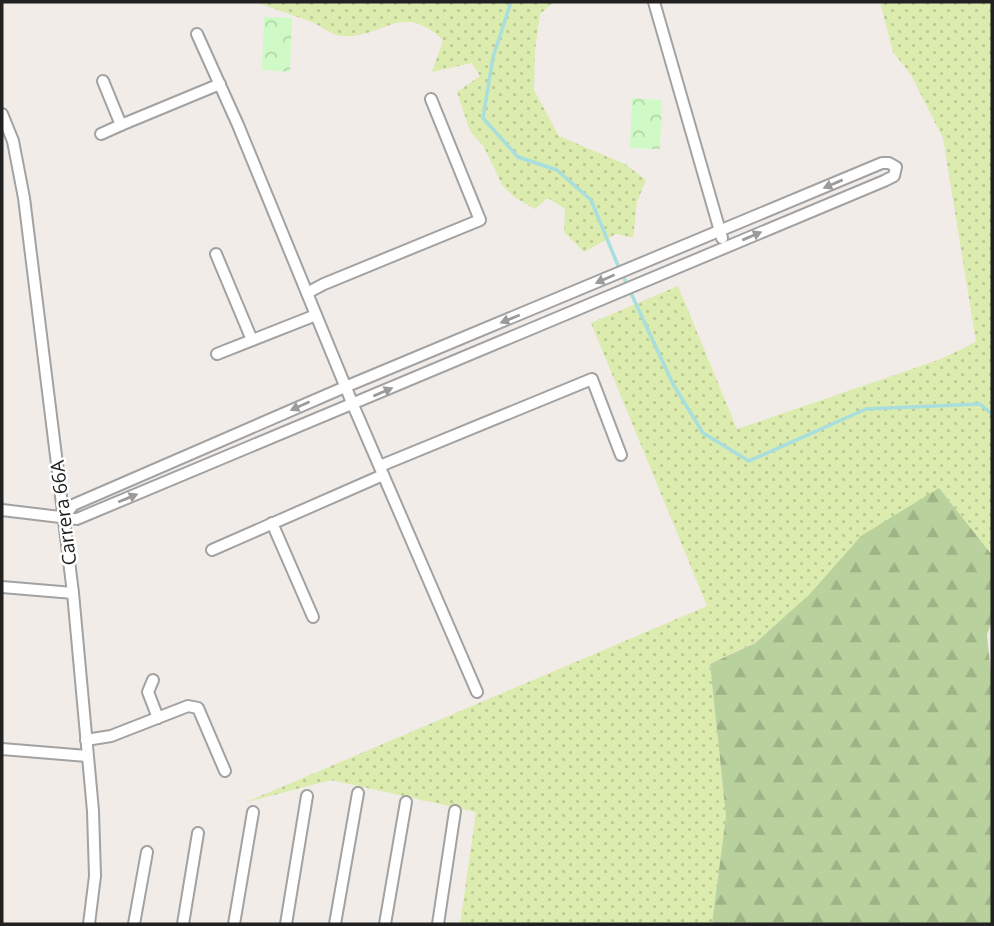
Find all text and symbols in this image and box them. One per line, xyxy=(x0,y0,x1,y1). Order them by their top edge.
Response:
one-way arrow xyxy=(823,179,844,190)
one-way arrow xyxy=(742,231,763,242)
one-way arrow xyxy=(595,273,615,285)
one-way arrow xyxy=(500,314,521,325)
one-way arrow xyxy=(373,386,394,397)
one-way arrow xyxy=(290,400,310,412)
street label: Carrera 66A xyxy=(44,459,82,567)
one-way arrow xyxy=(118,492,139,503)

